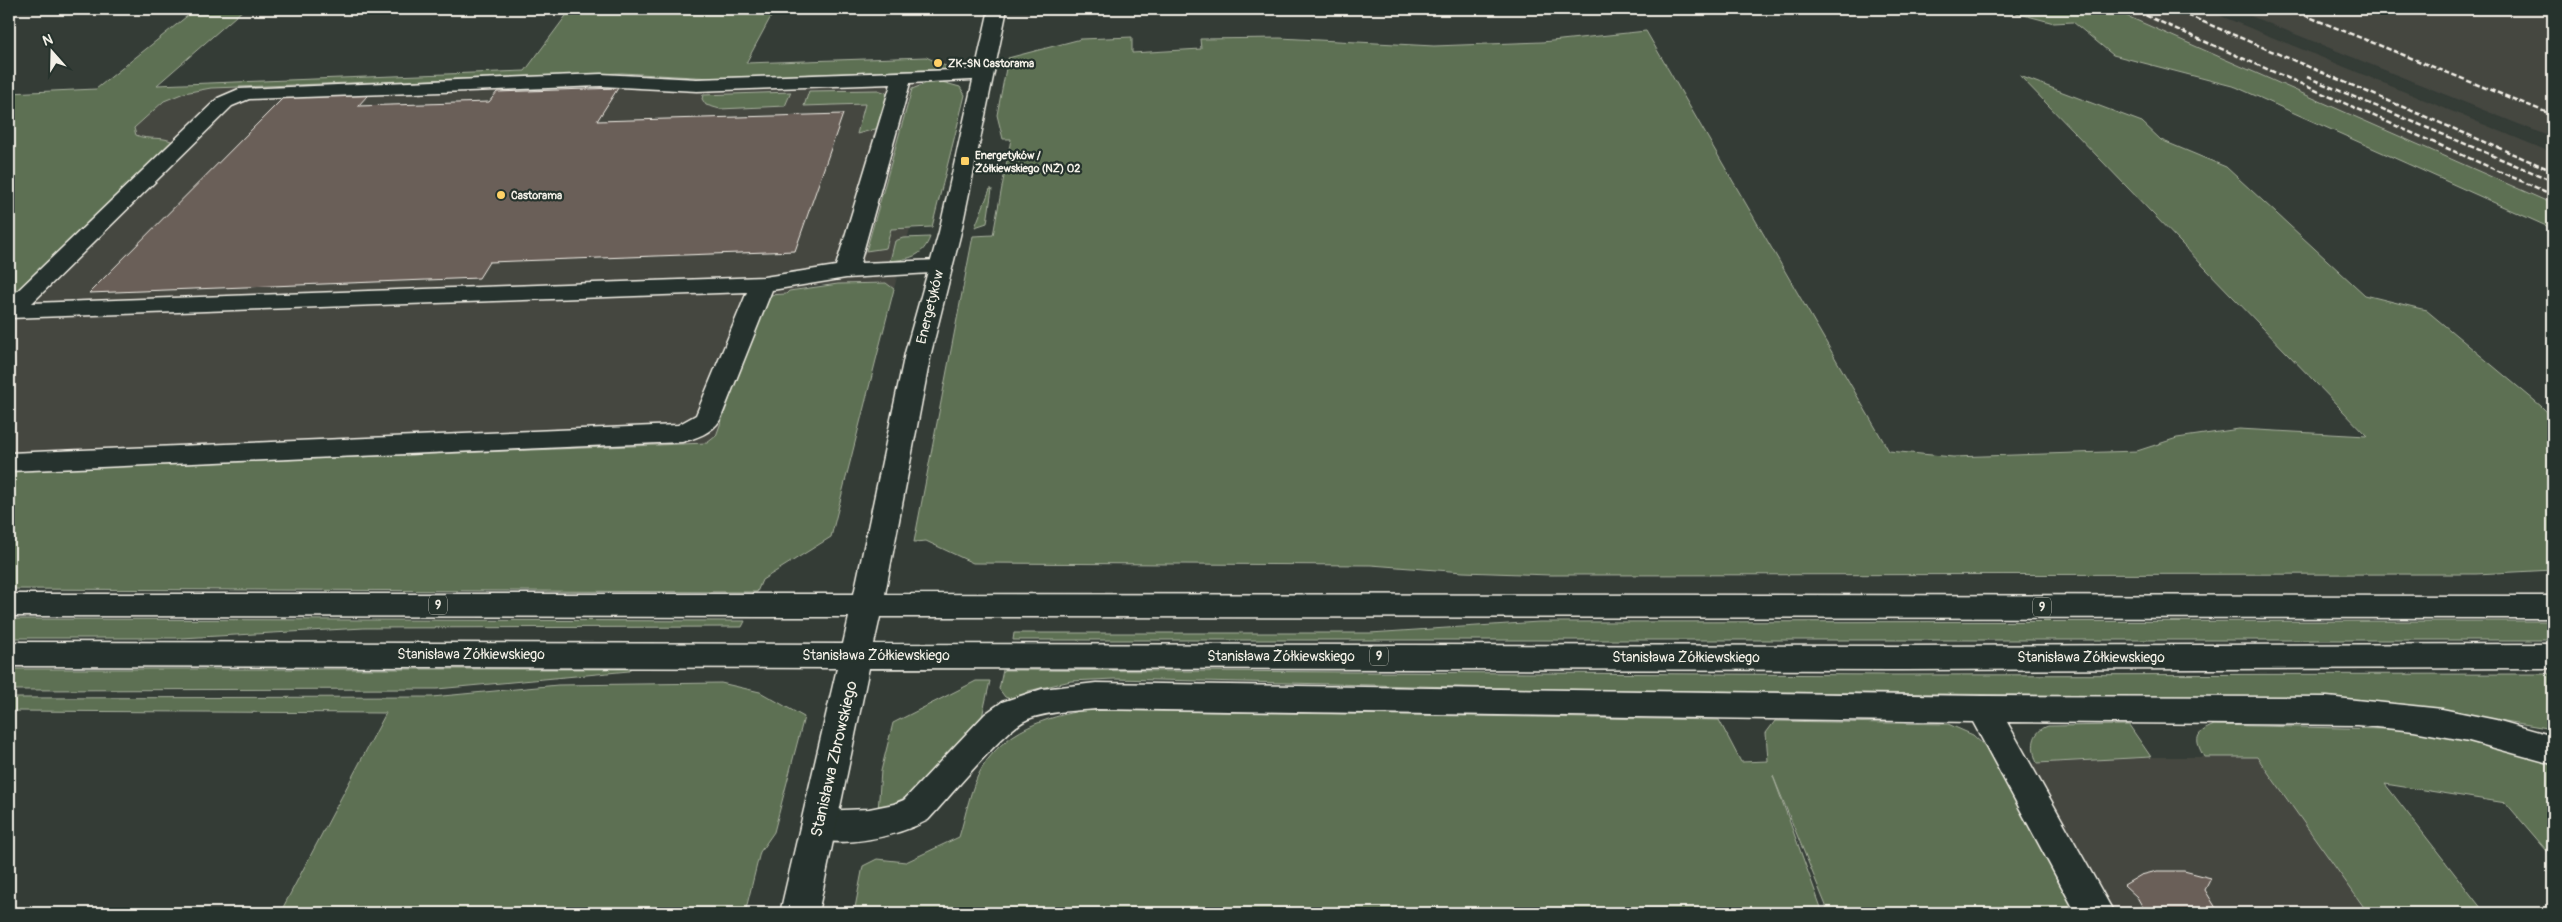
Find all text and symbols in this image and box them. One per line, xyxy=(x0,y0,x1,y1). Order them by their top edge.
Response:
north arrow xyxy=(28,28,78,78)
text: N xyxy=(40,31,55,50)
marker: ZK-SN Castorama xyxy=(932,57,944,69)
place label: ZK-SN Castorama xyxy=(948,57,1034,70)
place label: Energetyków / Żółkiewskiego (NŻ) 02 xyxy=(975,149,1080,175)
marker: Energetyków / Żółkiewskiego (NŻ) 02 xyxy=(959,155,971,167)
marker: Castorama xyxy=(495,189,507,201)
place label: Castorama xyxy=(511,189,562,202)
street label: Energetyków xyxy=(913,268,948,346)
road number: 9 xyxy=(429,596,447,614)
road number: 9 xyxy=(2033,598,2051,616)
street label: Stanisława Żółkiewskiego xyxy=(397,646,545,663)
road number: 9 xyxy=(1370,646,1388,666)
street label: Stanisława Żółkiewskiego xyxy=(802,647,950,664)
street label: Stanisława Żółkiewskiego xyxy=(1207,648,1355,665)
street label: Stanisława Żółkiewskiego xyxy=(1612,649,1760,666)
street label: Stanisława Żółkiewskiego xyxy=(2017,649,2165,666)
street label: Stanisława Zbrowskiego xyxy=(806,679,862,839)

